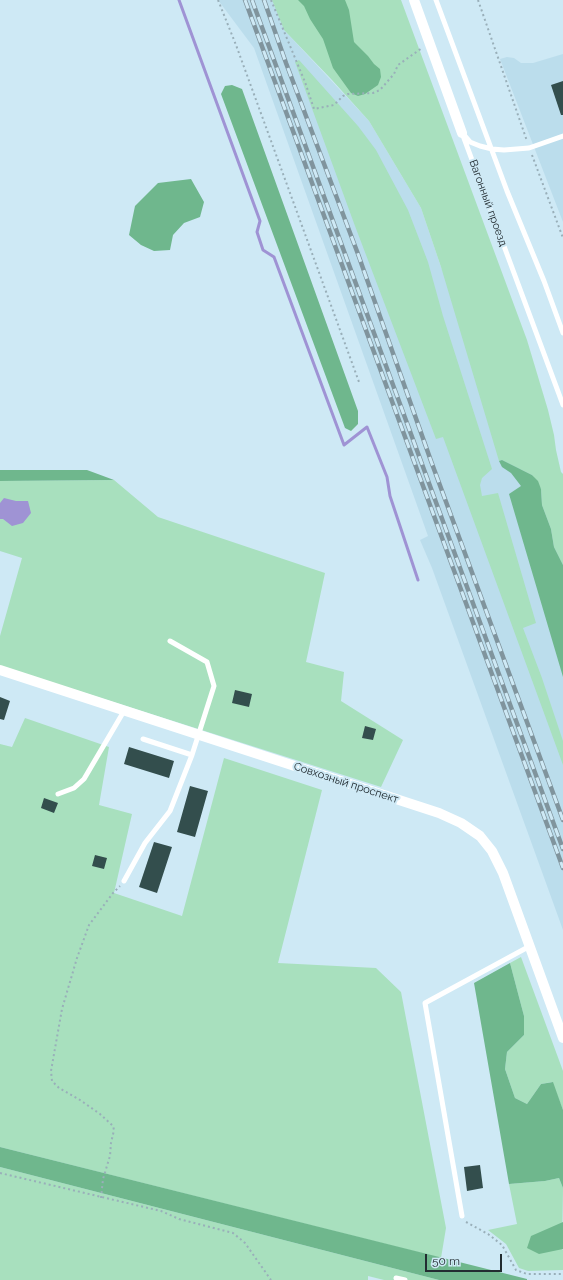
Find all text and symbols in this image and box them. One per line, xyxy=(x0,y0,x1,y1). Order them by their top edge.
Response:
street label: Вагонный проезд xyxy=(466,158,510,248)
street label: Совхозный проспект xyxy=(292,760,400,806)
scale bar xyxy=(427,1246,504,1272)
text: 50 m xyxy=(432,1254,460,1268)

